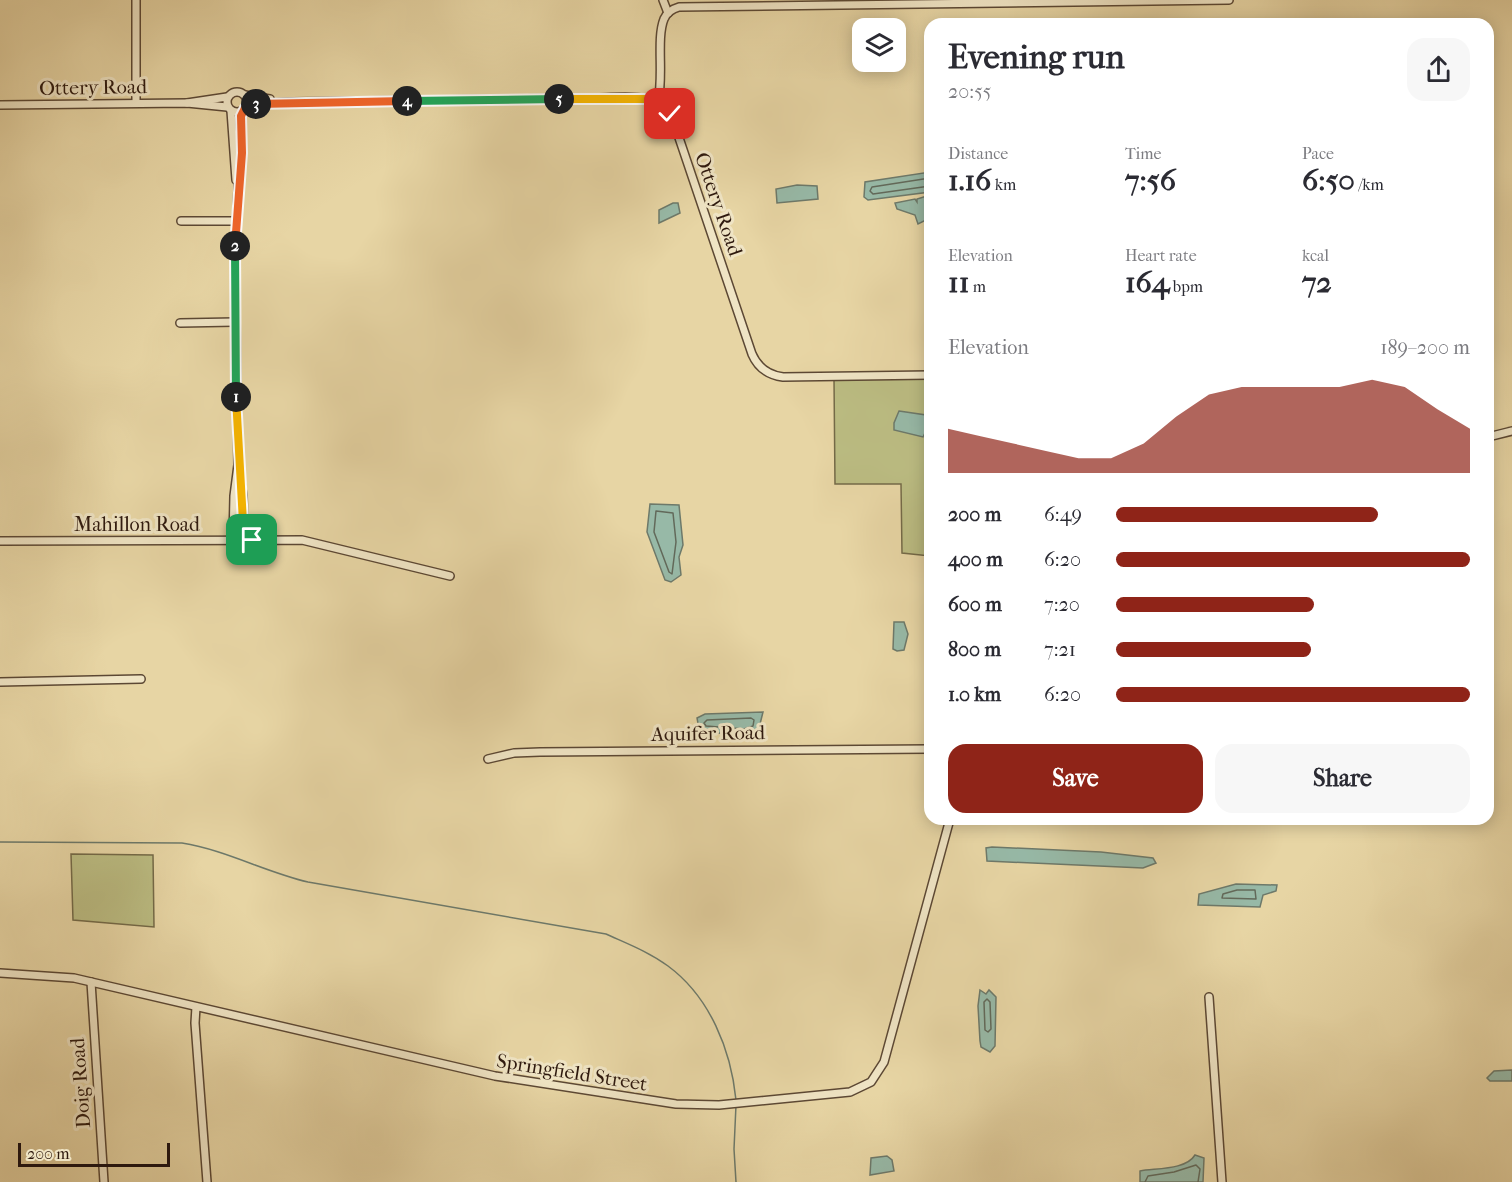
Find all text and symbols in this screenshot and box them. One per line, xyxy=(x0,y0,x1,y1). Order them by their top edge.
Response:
map controls xyxy=(852,18,906,72)
button: layers xyxy=(852,18,906,72)
text: Evening run xyxy=(948,38,1125,77)
button: share xyxy=(1407,38,1470,101)
street label: Ottery Road xyxy=(39,75,148,100)
text: 20:55 xyxy=(948,80,991,103)
pin: 5 xyxy=(544,84,574,114)
pin: 4 xyxy=(392,86,422,116)
pin xyxy=(644,88,695,139)
pin: 3 xyxy=(241,89,271,119)
text: 5 xyxy=(556,89,562,108)
text: 4 xyxy=(402,91,412,110)
text: 3 xyxy=(253,94,259,113)
icon: check xyxy=(653,97,686,130)
text: Distance xyxy=(948,144,1008,163)
text: Time xyxy=(1125,144,1161,163)
text: Pace xyxy=(1302,144,1334,163)
street label: Ottery Road xyxy=(690,149,747,260)
text: 1.16 xyxy=(948,163,991,198)
text: 7:56 xyxy=(1125,163,1176,198)
text: 6:50 xyxy=(1302,163,1355,198)
text: km xyxy=(991,175,1016,194)
text: /km xyxy=(1355,175,1384,194)
pin: 2 xyxy=(220,231,250,261)
text: 2 xyxy=(231,236,239,255)
text: Elevation xyxy=(948,246,1013,265)
text: Heart rate xyxy=(1125,246,1197,265)
text: kcal xyxy=(1302,246,1329,265)
text: 11 xyxy=(948,265,969,300)
text: 164 xyxy=(1125,265,1169,300)
text: 72 xyxy=(1302,265,1332,300)
text: m xyxy=(969,277,986,296)
text: bpm xyxy=(1169,277,1203,296)
text: Elevation xyxy=(948,336,1029,359)
text: 189–200 m xyxy=(1380,336,1470,359)
pin: 1 xyxy=(221,382,251,412)
text: 1 xyxy=(233,387,239,406)
text: 200 m xyxy=(948,503,1001,526)
text: 6:49 xyxy=(1044,503,1082,526)
street label: Mahillon Road xyxy=(74,513,201,536)
pin xyxy=(226,514,277,565)
icon: arrive xyxy=(235,523,268,556)
text: 400 m xyxy=(948,548,1003,571)
text: 6:20 xyxy=(1044,548,1081,571)
text: 600 m xyxy=(948,593,1002,616)
text: 7:20 xyxy=(1044,593,1080,616)
text: 800 m xyxy=(948,638,1001,661)
text: 7:21 xyxy=(1044,638,1076,661)
text: 1.0 km xyxy=(948,683,1001,706)
text: 6:20 xyxy=(1044,683,1081,706)
street label: Aquifer Road xyxy=(650,721,766,746)
button: Save xyxy=(948,744,1203,813)
button: Share xyxy=(1215,744,1470,813)
street label: Doig Road xyxy=(66,1036,95,1129)
street label: Springfield Street xyxy=(495,1049,649,1096)
scale bar xyxy=(18,1140,170,1168)
text: 200 m xyxy=(27,1144,70,1163)

